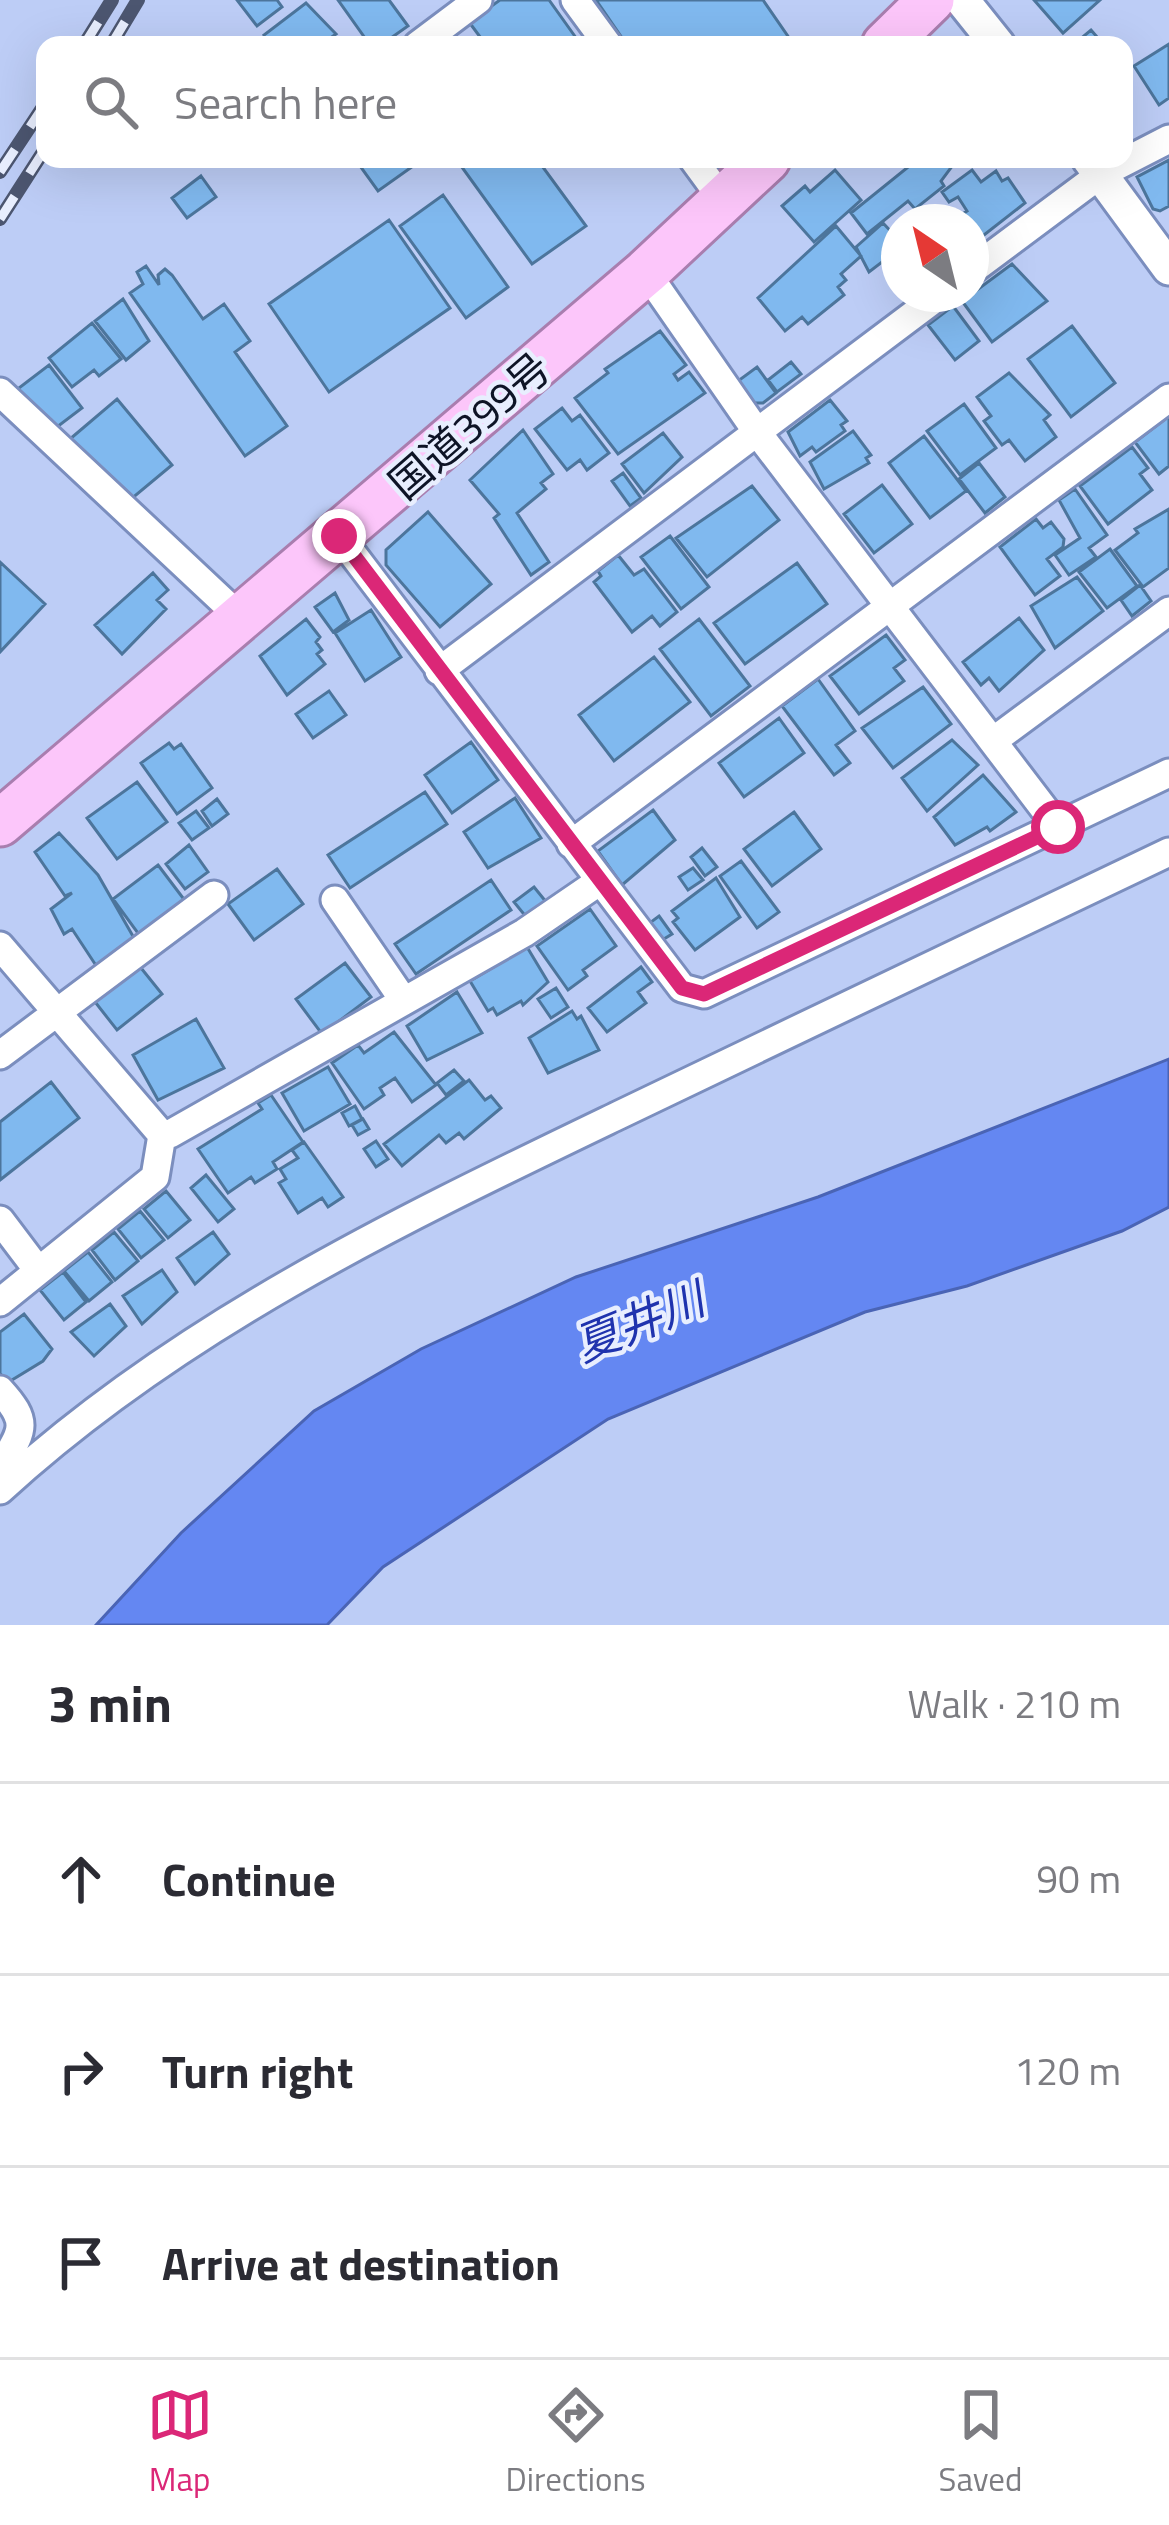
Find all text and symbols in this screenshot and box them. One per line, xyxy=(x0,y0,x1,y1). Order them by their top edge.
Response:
search box xyxy=(36,36,1133,168)
text: Search here xyxy=(174,68,397,136)
icon: search xyxy=(78,69,144,135)
north arrow xyxy=(881,204,989,312)
street label: 国道399号 xyxy=(374,336,564,514)
route end xyxy=(312,509,366,563)
route start xyxy=(1031,800,1085,854)
water label: 夏井川 xyxy=(564,1263,718,1378)
text: 3 min xyxy=(48,1664,172,1742)
text: Walk · 210 m xyxy=(907,1674,1121,1733)
text: Continue xyxy=(162,1845,336,1913)
icon: ahead xyxy=(48,1846,114,1912)
text: 90 m xyxy=(1036,1849,1121,1908)
text: Turn right xyxy=(162,2037,353,2105)
icon: right xyxy=(48,2038,114,2104)
text: 120 m xyxy=(1014,2041,1121,2100)
text: Arrive at destination xyxy=(162,2229,560,2297)
icon: arrive xyxy=(48,2230,114,2296)
tab: Map xyxy=(147,2382,213,2504)
tab: Directions xyxy=(506,2382,646,2504)
tab: Saved xyxy=(939,2382,1022,2504)

